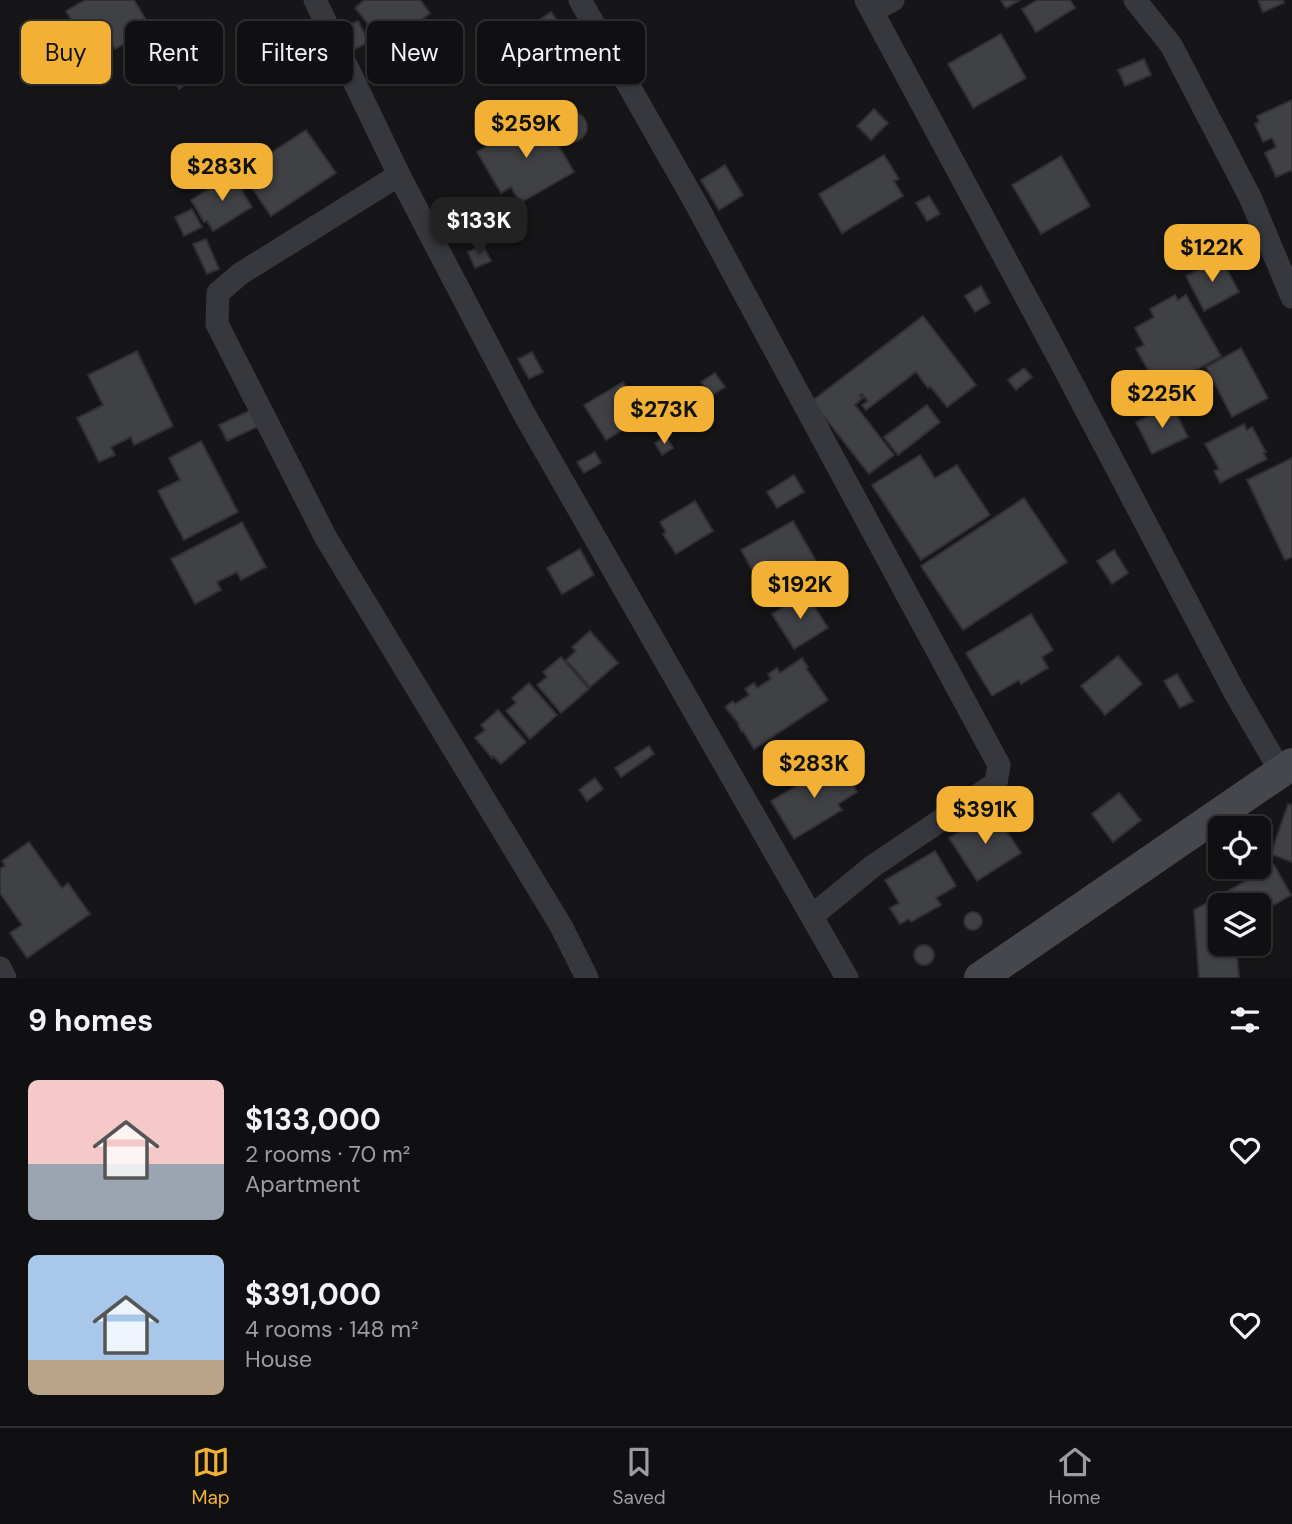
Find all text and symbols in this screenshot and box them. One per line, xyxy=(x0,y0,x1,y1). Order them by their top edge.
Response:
chip: Buy xyxy=(21,21,111,84)
chip: Rent xyxy=(125,21,223,84)
chip: Filters xyxy=(237,21,353,84)
chip: New xyxy=(367,21,463,84)
chip: Apartment xyxy=(477,21,645,84)
pin: $259K xyxy=(477,100,575,160)
text: $259K xyxy=(491,108,561,138)
pin: $283K xyxy=(173,144,271,203)
text: $283K xyxy=(187,151,257,181)
pin: $133K xyxy=(430,198,528,257)
text: $133K xyxy=(446,205,512,235)
pin: $122K xyxy=(1163,224,1261,284)
text: $122K xyxy=(1180,232,1244,262)
pin: $225K xyxy=(1113,370,1211,430)
text: $225K xyxy=(1127,378,1197,408)
pin: $273K xyxy=(615,386,713,446)
text: $273K xyxy=(630,394,698,424)
pin: $192K xyxy=(751,562,849,621)
text: $192K xyxy=(768,569,833,599)
pin: $283K xyxy=(765,740,863,800)
text: $283K xyxy=(779,748,849,778)
pin: $391K xyxy=(936,786,1034,846)
text: $391K xyxy=(952,794,1018,824)
map controls xyxy=(1208,816,1271,956)
button: locate xyxy=(1208,816,1271,879)
button: layers xyxy=(1208,893,1271,956)
text: 9 homes xyxy=(28,1001,153,1040)
icon: filters xyxy=(1226,1001,1264,1039)
text: $133,000 xyxy=(245,1100,381,1139)
icon: home xyxy=(84,1108,168,1192)
icon: heart xyxy=(1226,1131,1264,1169)
text: 2 rooms · 70 m² xyxy=(245,1139,410,1169)
text: Apartment xyxy=(245,1169,360,1199)
text: $391,000 xyxy=(245,1275,381,1314)
icon: home xyxy=(84,1283,168,1367)
icon: heart xyxy=(1226,1306,1264,1344)
text: 4 rooms · 148 m² xyxy=(245,1314,419,1344)
text: House xyxy=(245,1344,312,1374)
tab: Map xyxy=(191,1443,230,1510)
tab: Saved xyxy=(613,1443,666,1510)
tab: Home xyxy=(1049,1443,1101,1510)

